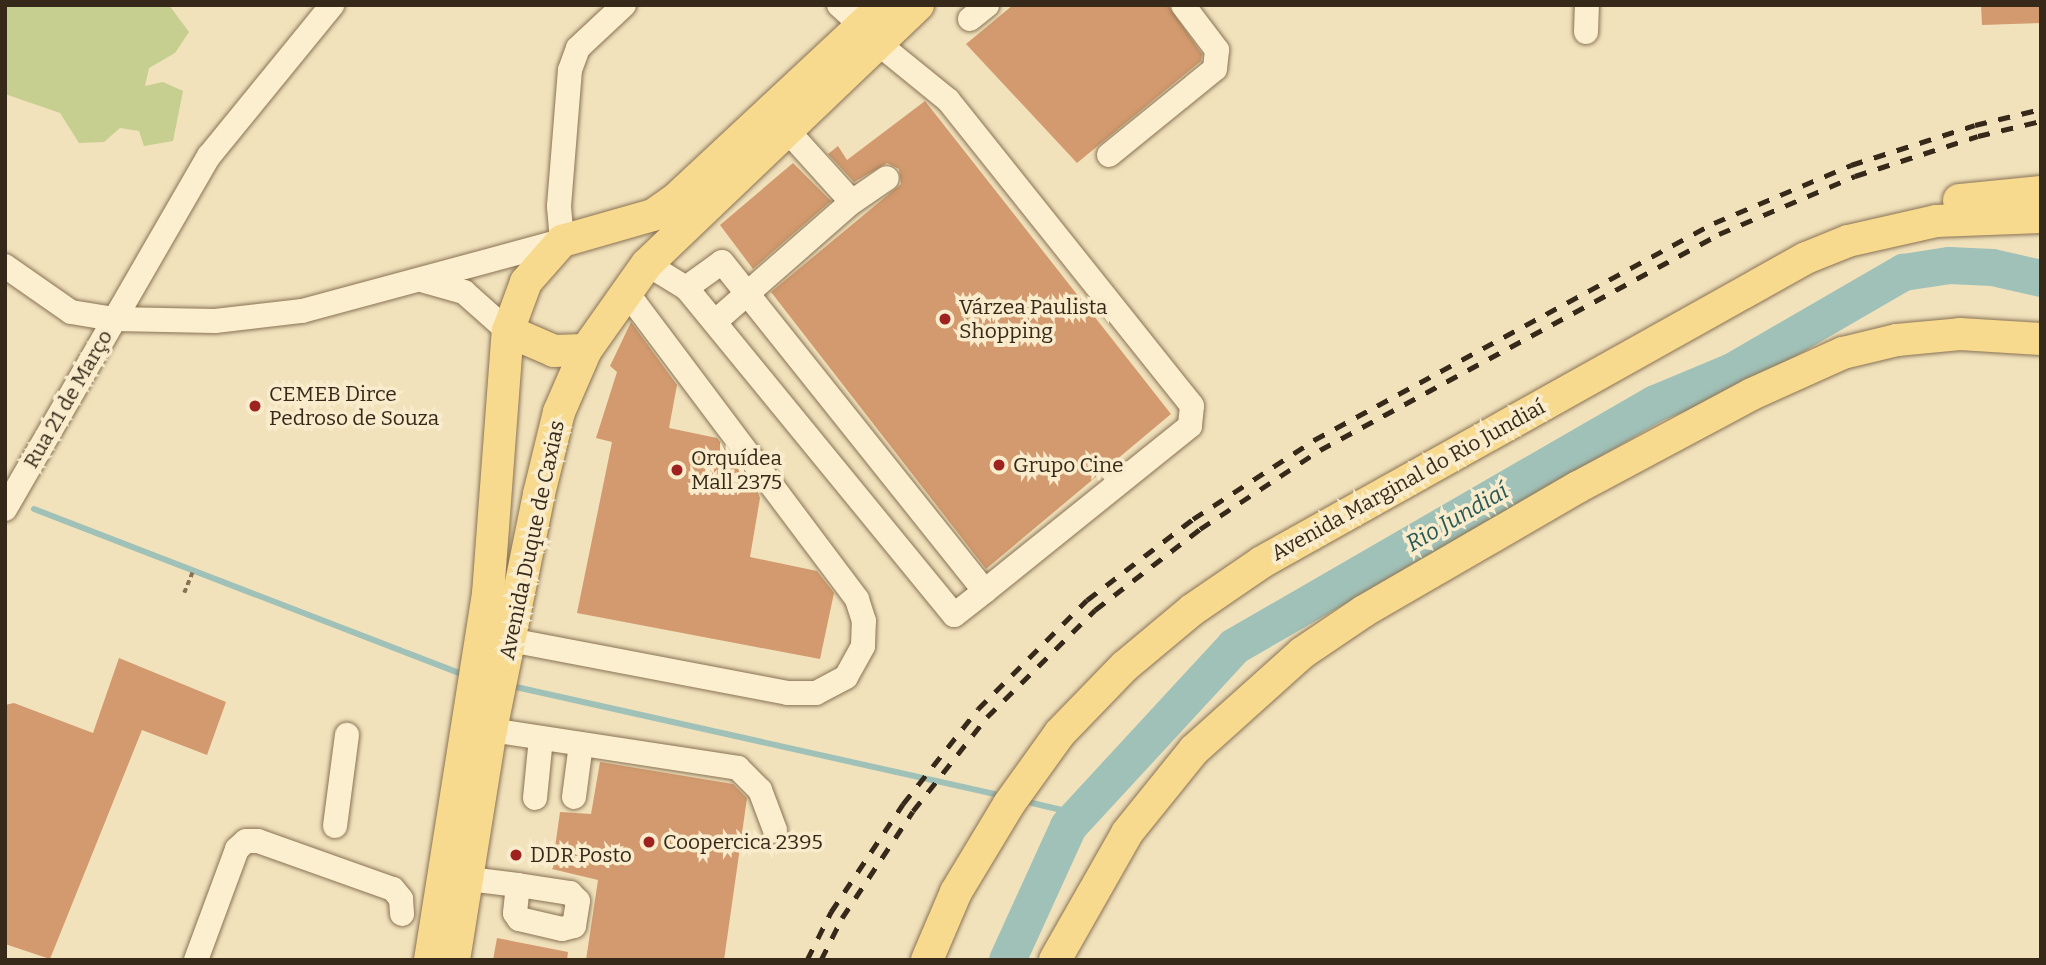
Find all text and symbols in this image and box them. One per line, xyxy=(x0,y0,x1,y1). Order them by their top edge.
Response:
place label: Várzea Paulista Shopping xyxy=(959,294,1108,344)
marker: Várzea Paulista Shopping xyxy=(937,311,953,327)
street label: Rua 21 de Março xyxy=(18,325,118,473)
place label: CEMEB Dirce Pedroso de Souza xyxy=(269,381,439,431)
street label: Avenida Marginal do Rio Jundiaí xyxy=(1267,394,1549,566)
marker: CEMEB Dirce Pedroso de Souza xyxy=(247,398,263,414)
street label: Avenida Duque de Caxias xyxy=(494,418,570,662)
place label: Orquídea Mall 2375 xyxy=(691,445,782,495)
place label: Grupo Cine xyxy=(1013,452,1123,478)
marker: Grupo Cine xyxy=(991,457,1007,473)
marker: Orquídea Mall 2375 xyxy=(669,462,685,478)
water label: Rio Jundiaí xyxy=(1401,477,1513,557)
place label: Coopercica 2395 xyxy=(663,829,823,855)
marker: Coopercica 2395 xyxy=(641,834,657,850)
place label: DDR Posto xyxy=(530,842,632,868)
marker: DDR Posto xyxy=(508,847,524,863)

